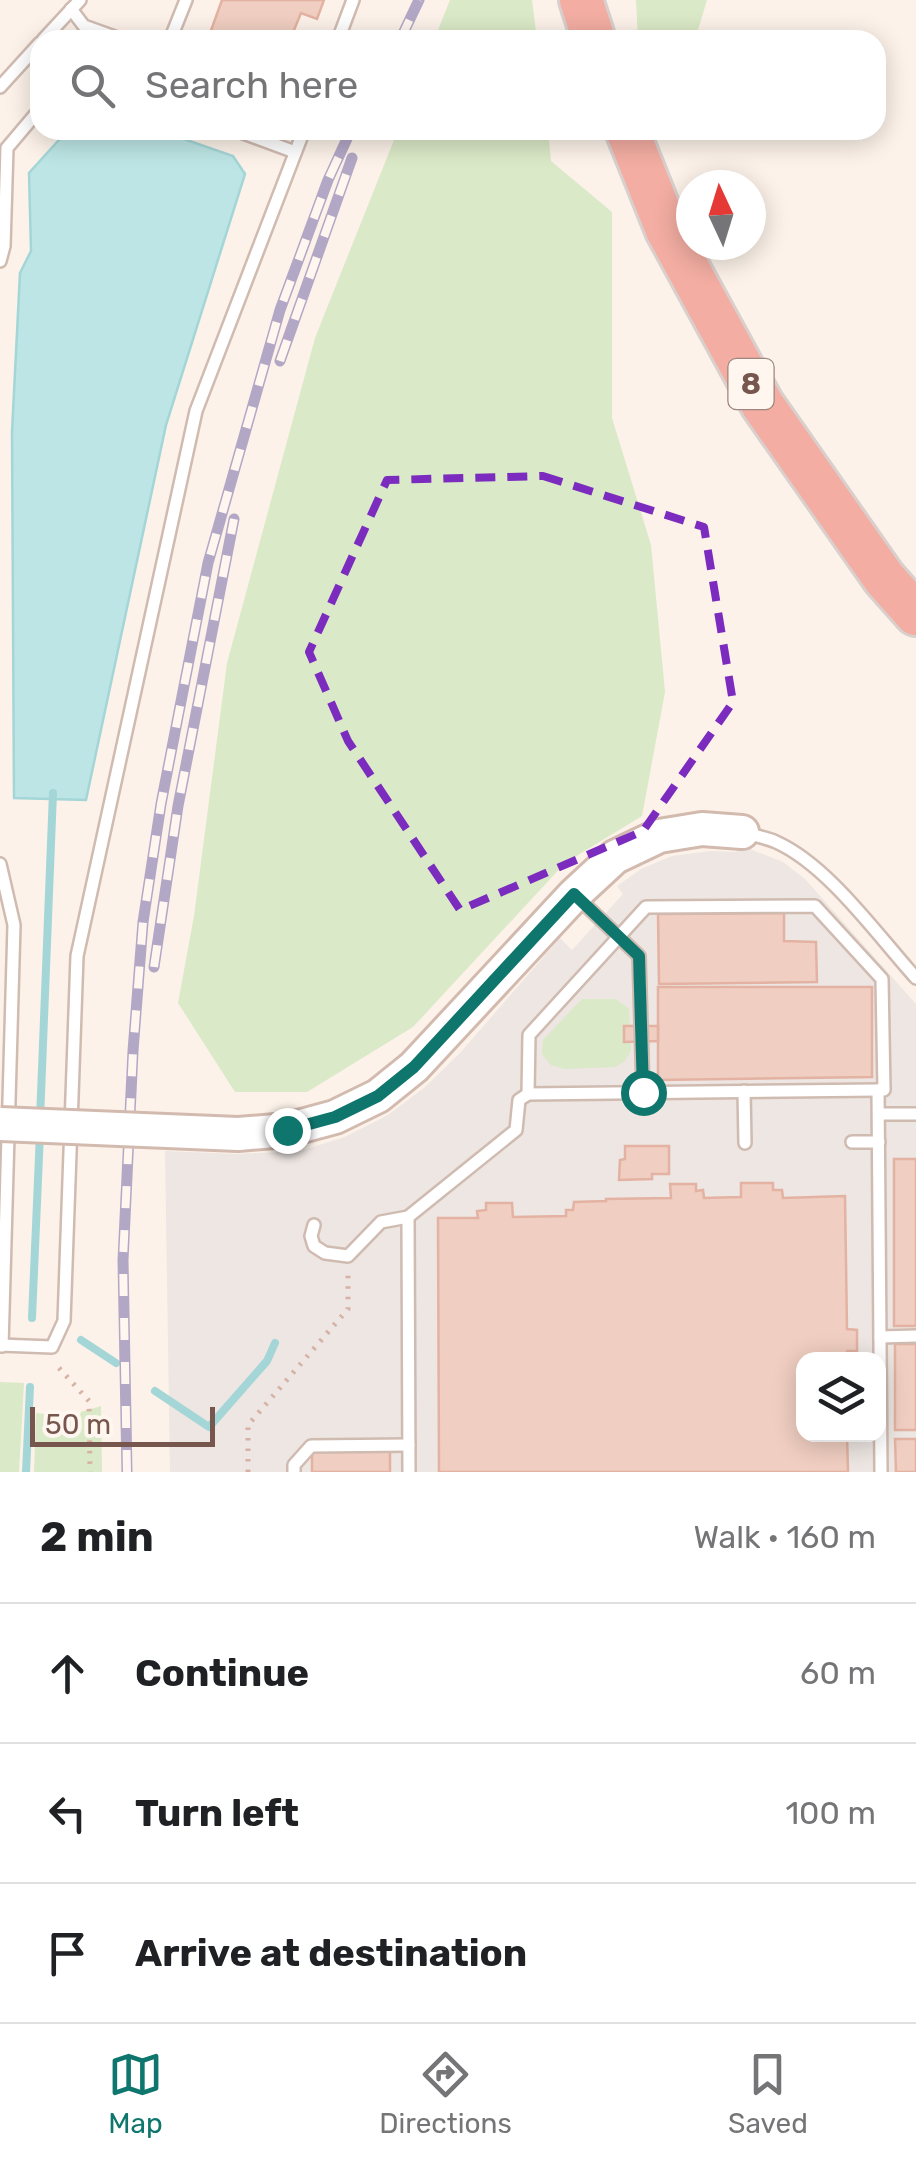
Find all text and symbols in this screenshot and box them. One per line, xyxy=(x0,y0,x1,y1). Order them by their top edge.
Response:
search box xyxy=(30,30,886,140)
icon: search xyxy=(65,58,120,113)
text: Search here xyxy=(145,62,358,108)
north arrow xyxy=(676,170,766,260)
road number: 8 xyxy=(728,359,774,409)
route start xyxy=(621,1070,667,1116)
route end xyxy=(265,1108,311,1154)
map controls xyxy=(796,1352,886,1442)
button: layers xyxy=(796,1352,886,1442)
scale bar xyxy=(30,1402,215,1446)
text: 50 m xyxy=(45,1408,111,1441)
text: 2 min xyxy=(40,1512,154,1562)
text: Walk · 160 m xyxy=(694,1518,876,1556)
icon: ahead xyxy=(40,1646,95,1701)
text: Continue xyxy=(135,1650,309,1696)
text: 60 m xyxy=(800,1654,876,1692)
icon: left xyxy=(40,1786,95,1841)
text: Turn left xyxy=(135,1790,299,1836)
text: 100 m xyxy=(785,1794,876,1832)
icon: arrive xyxy=(40,1926,95,1981)
text: Arrive at destination xyxy=(135,1930,527,1976)
tab: Map xyxy=(108,2047,163,2140)
tab: Directions xyxy=(379,2047,512,2140)
tab: Saved xyxy=(728,2047,808,2140)

